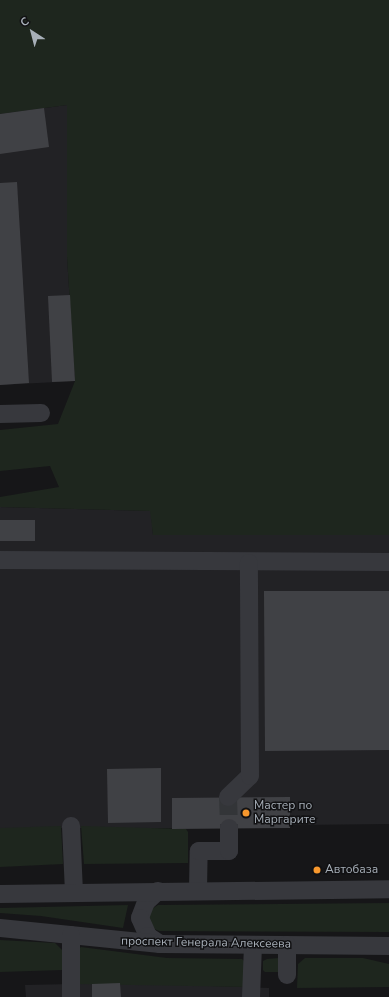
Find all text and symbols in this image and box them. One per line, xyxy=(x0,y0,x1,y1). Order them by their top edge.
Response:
north arrow xyxy=(12,12,52,52)
text: С xyxy=(17,14,32,30)
place label: Мастер по Маргарите xyxy=(254,799,315,827)
marker: Мастер по Маргарите xyxy=(241,808,251,818)
place label: Автобаза xyxy=(325,863,378,877)
marker: Автобаза xyxy=(312,865,322,875)
street label: проспект Генерала Алексеева xyxy=(121,934,291,952)

